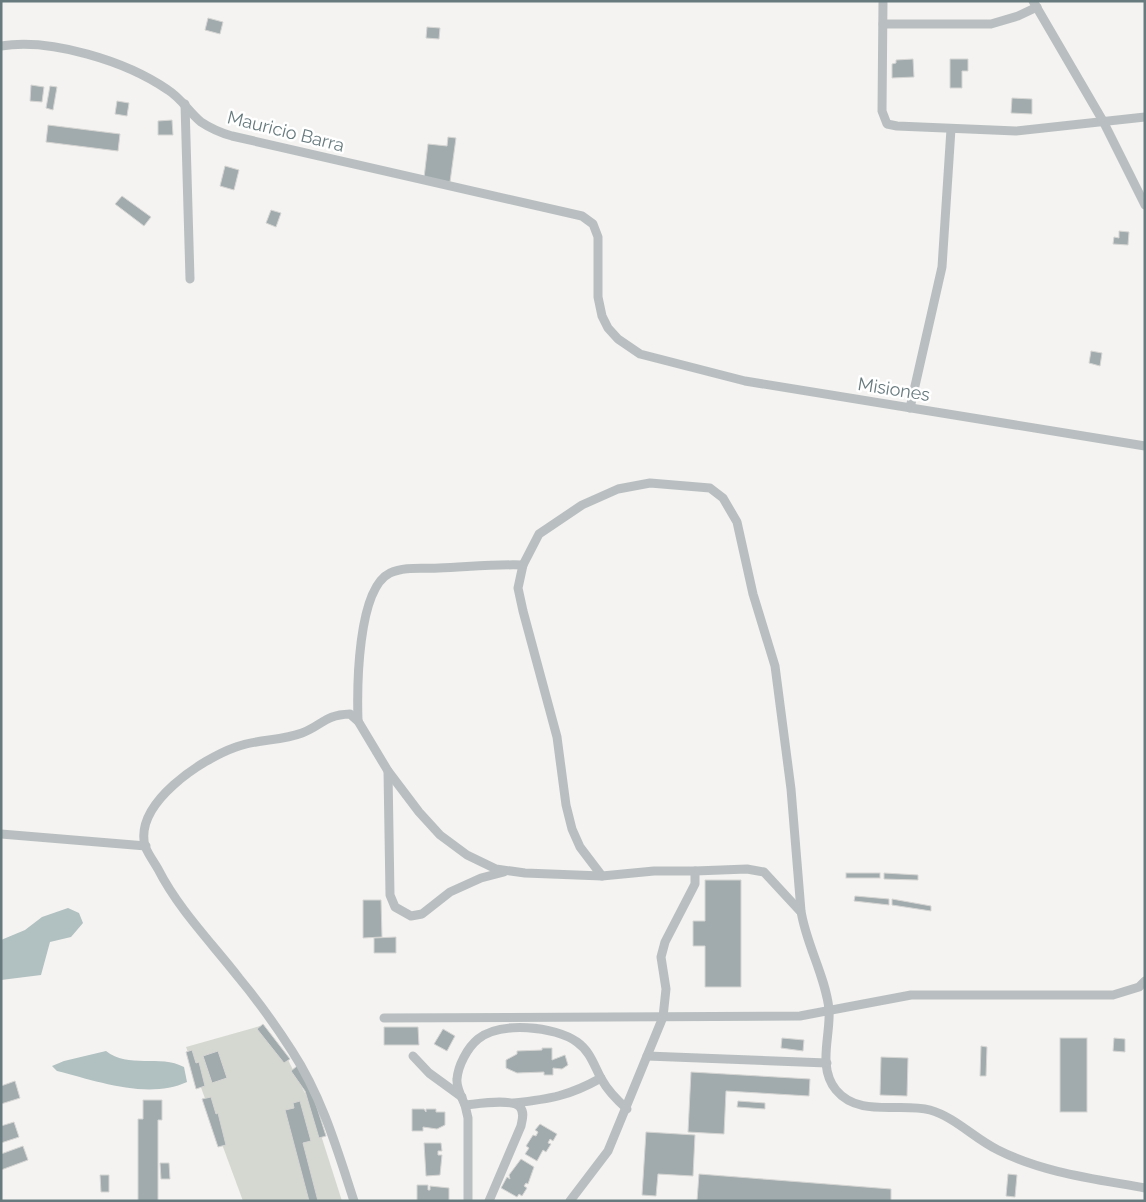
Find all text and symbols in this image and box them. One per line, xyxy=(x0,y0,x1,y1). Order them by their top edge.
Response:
street label: Mauricio Barra xyxy=(225,106,347,156)
street label: Misiones xyxy=(856,373,932,405)

